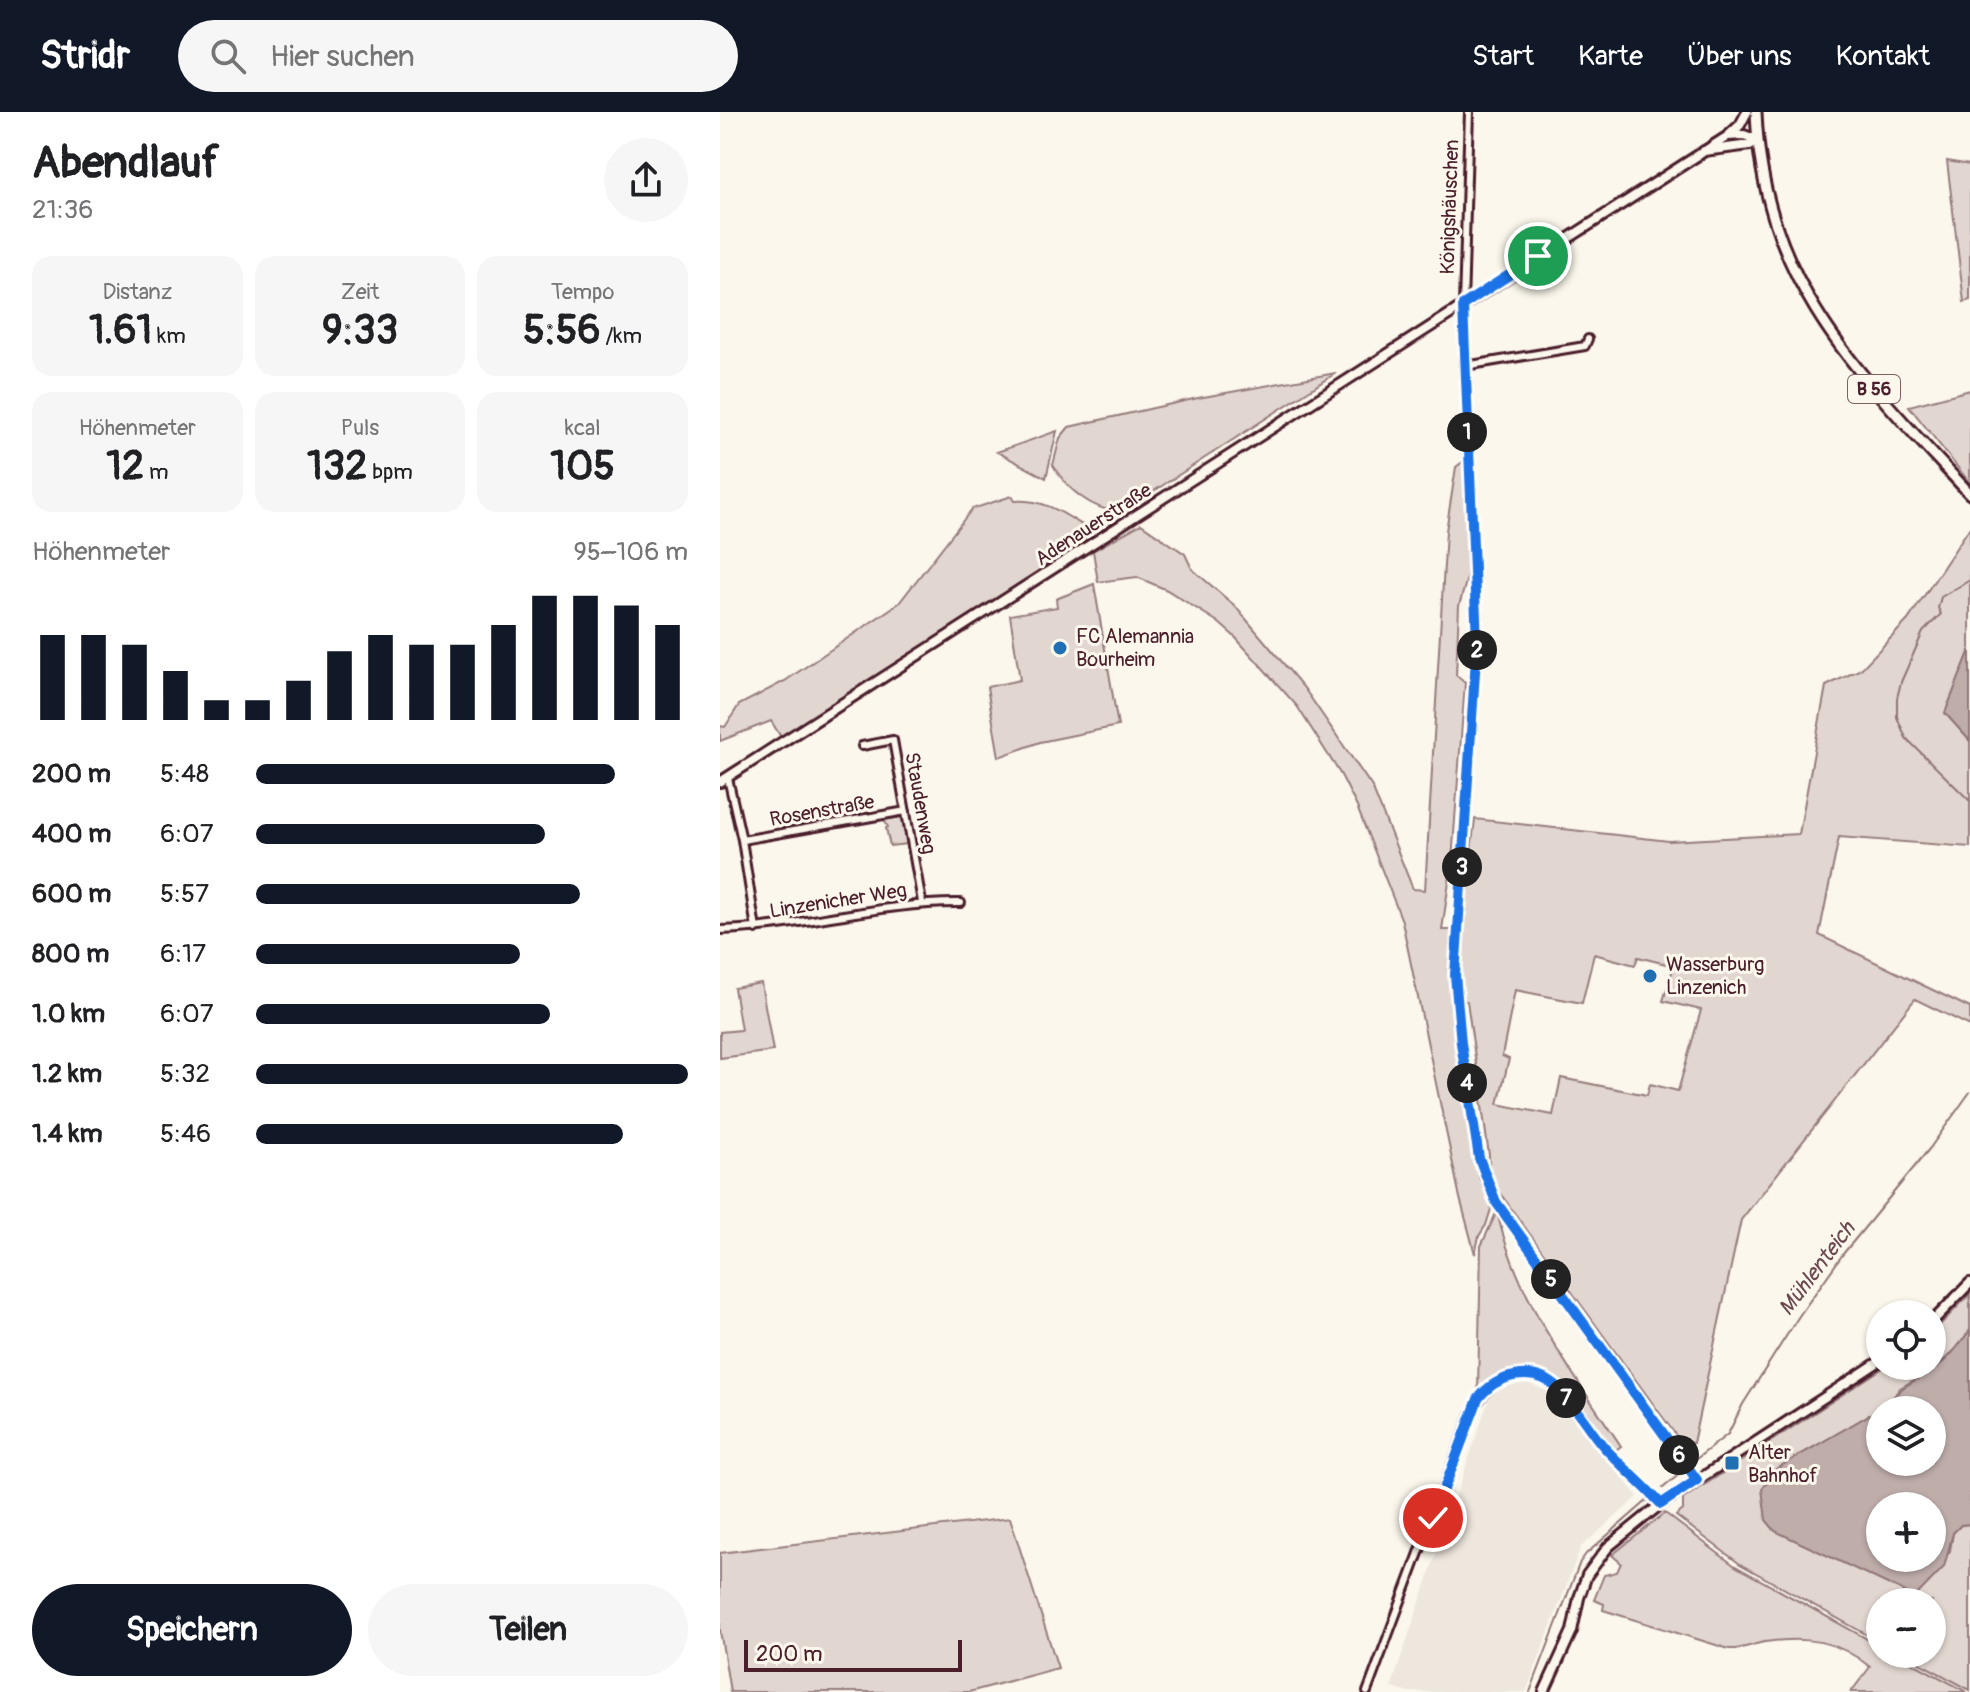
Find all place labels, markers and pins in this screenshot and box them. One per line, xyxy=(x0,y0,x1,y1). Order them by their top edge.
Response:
pin xyxy=(1504,222,1572,290)
pin: 1 xyxy=(1447,412,1487,452)
place label: FC Alemannia Bourheim xyxy=(1076,624,1194,672)
pin: 2 xyxy=(1457,630,1497,670)
marker: FC Alemannia Bourheim xyxy=(1051,639,1069,657)
pin: 3 xyxy=(1442,847,1482,887)
place label: Wasserburg Linzenich xyxy=(1666,952,1764,1000)
marker: Wasserburg Linzenich xyxy=(1641,967,1659,985)
pin: 4 xyxy=(1447,1063,1487,1103)
pin: 5 xyxy=(1531,1259,1571,1299)
pin: 7 xyxy=(1546,1378,1586,1418)
pin: 6 xyxy=(1659,1435,1699,1475)
place label: Alter Bahnhof xyxy=(1748,1440,1818,1488)
marker: Alter Bahnhof xyxy=(1723,1454,1741,1472)
pin xyxy=(1399,1484,1467,1552)

